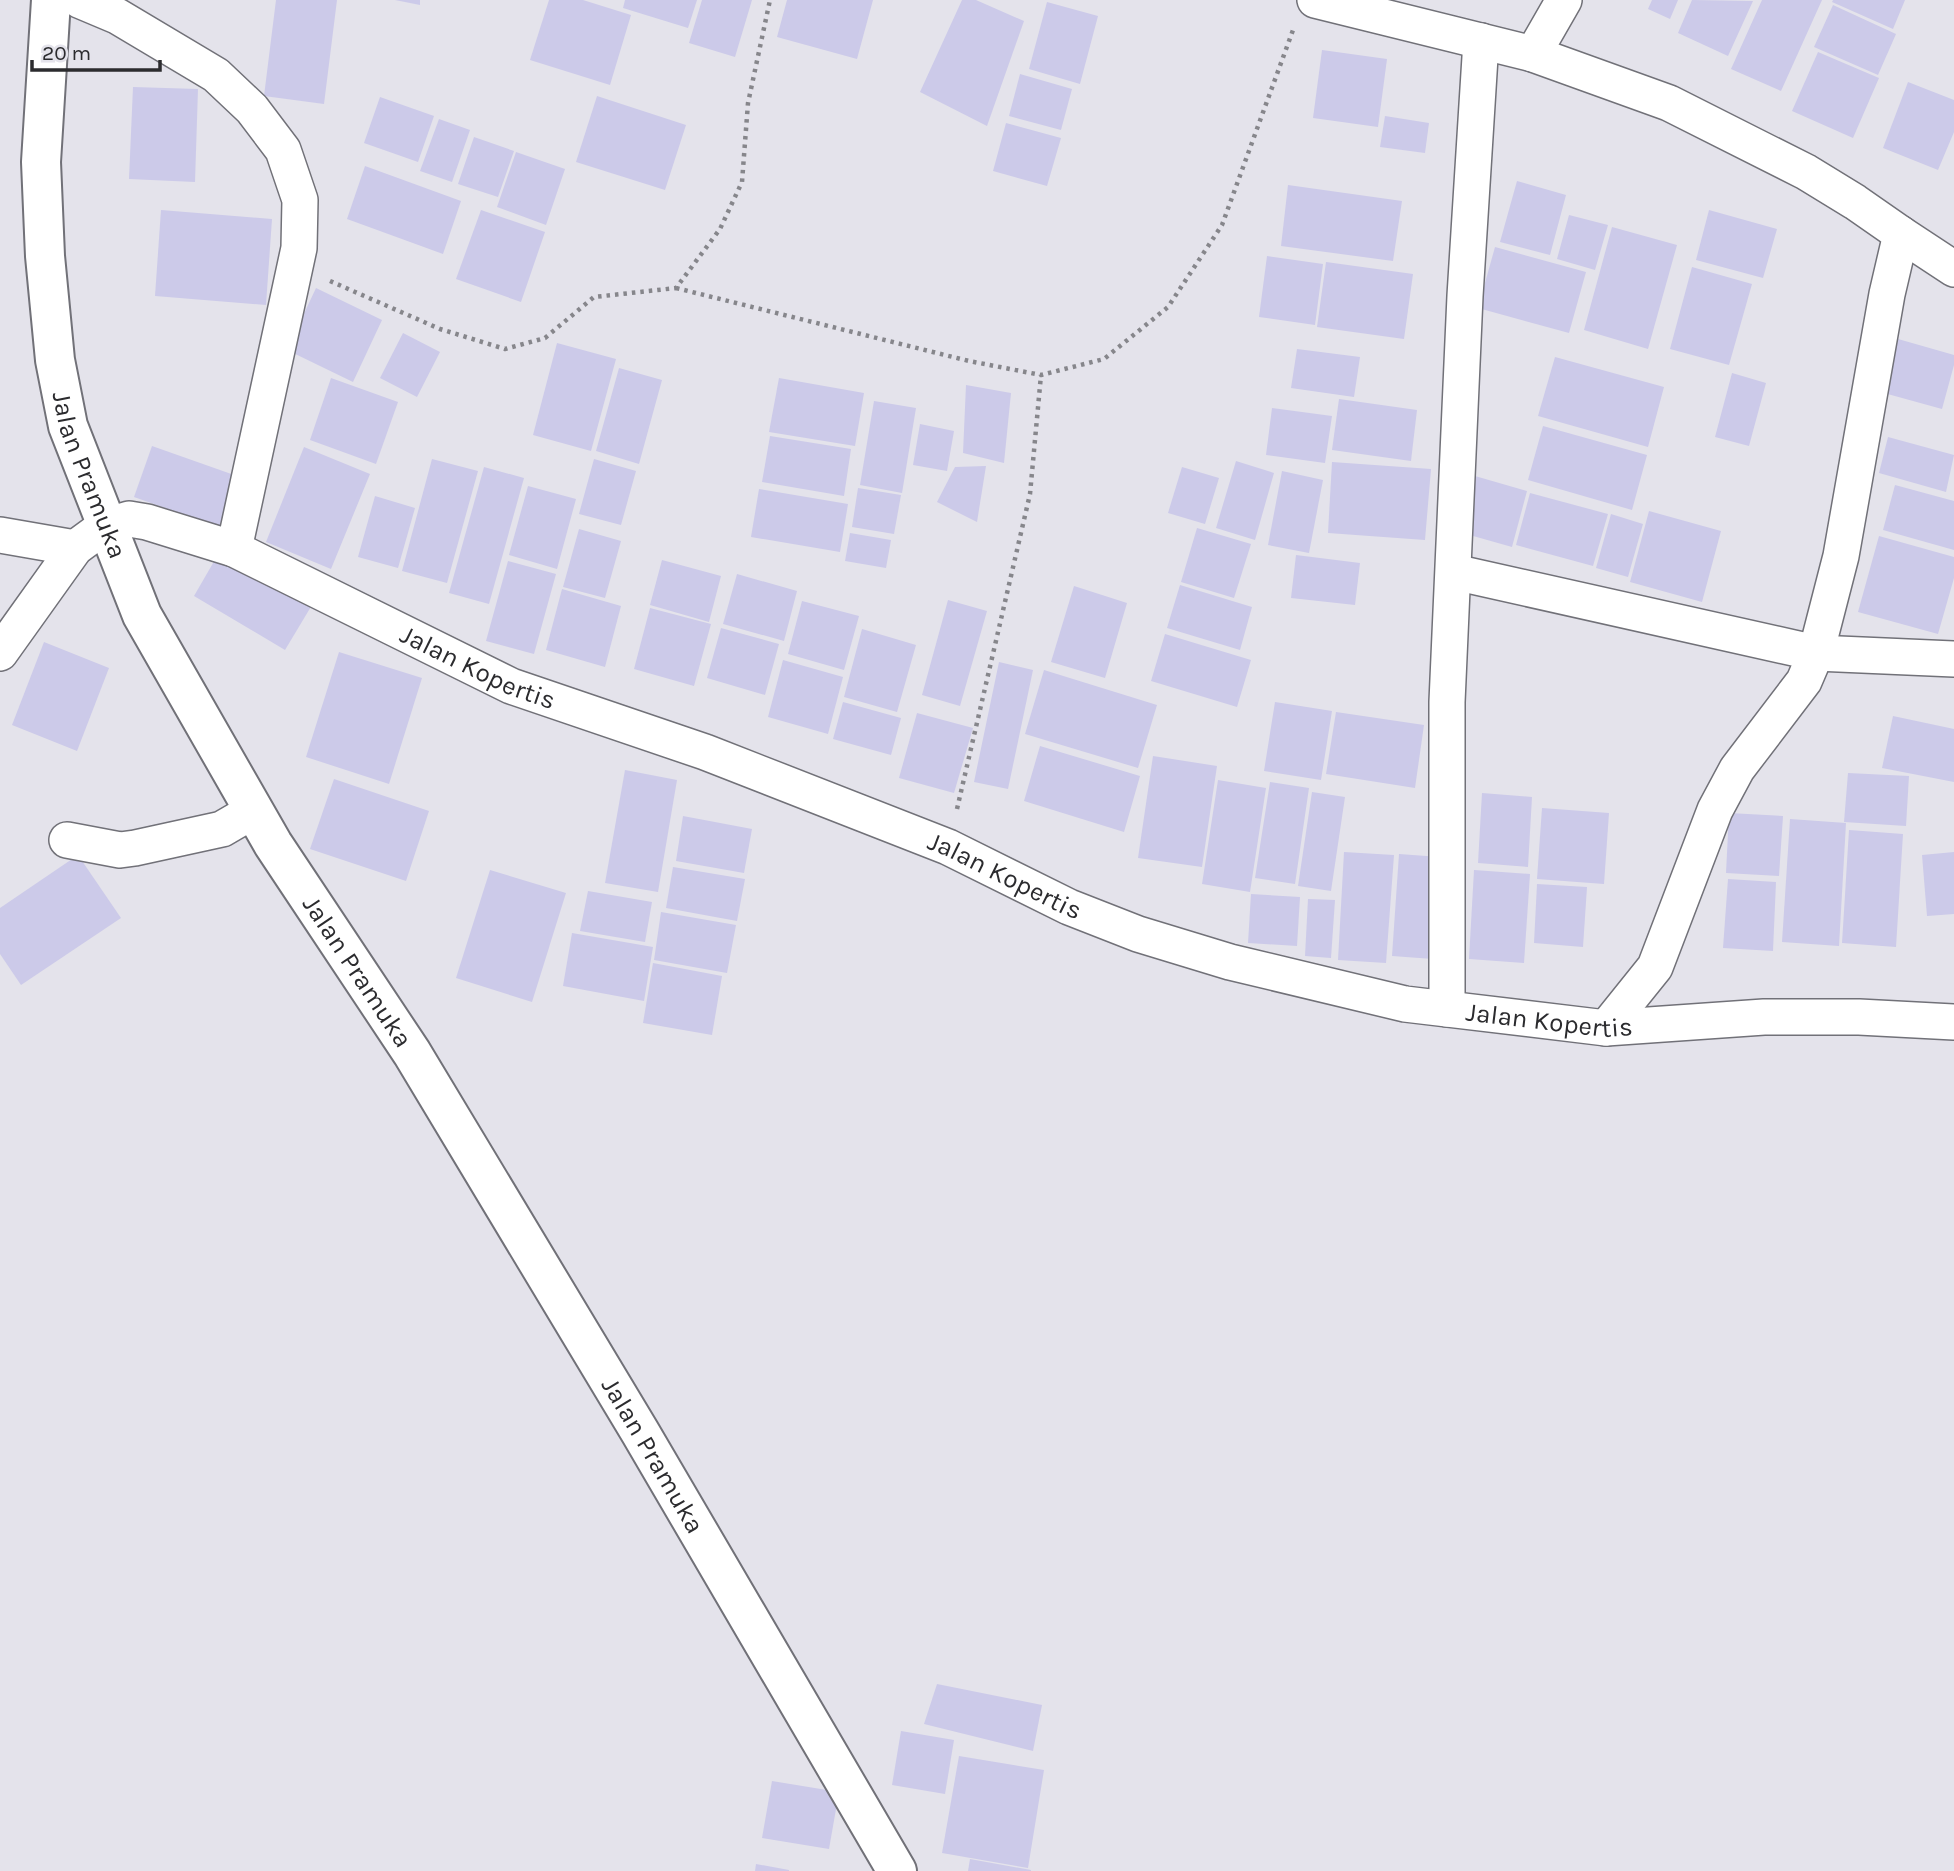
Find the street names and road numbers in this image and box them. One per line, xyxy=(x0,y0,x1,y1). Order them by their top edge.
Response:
street label: Jalan Pramuka xyxy=(46,389,134,563)
street label: Jalan Kopertis xyxy=(395,618,560,716)
street label: Jalan Kopertis xyxy=(924,825,1086,926)
street label: Jalan Pramuka xyxy=(296,890,419,1053)
street label: Jalan Kopertis xyxy=(1464,996,1634,1044)
street label: Jalan Pramuka xyxy=(595,1372,711,1539)

